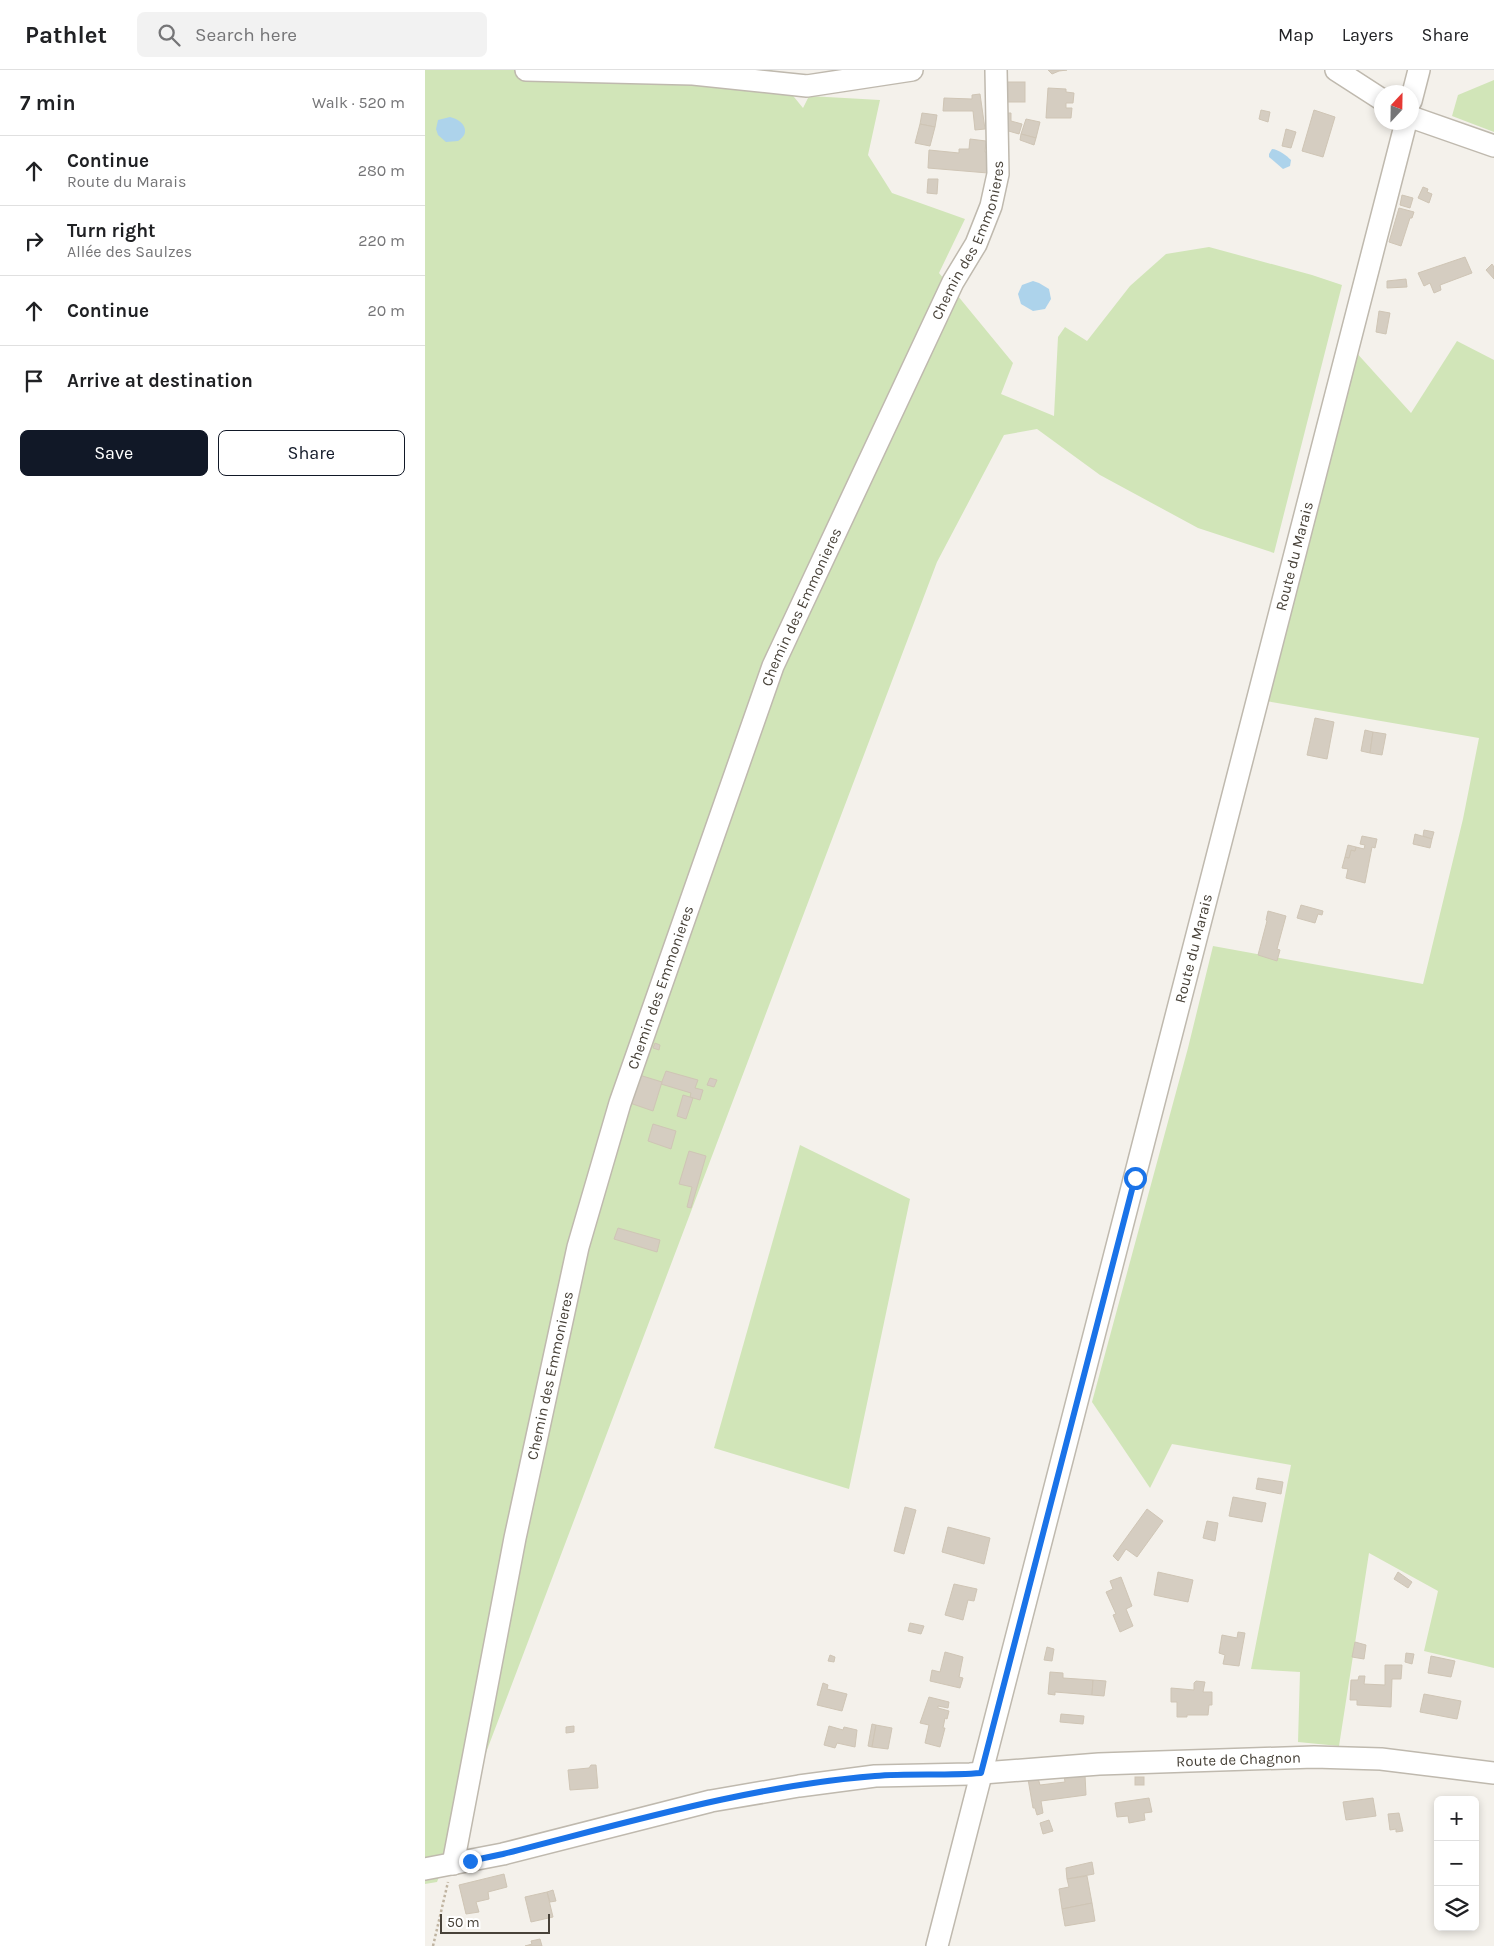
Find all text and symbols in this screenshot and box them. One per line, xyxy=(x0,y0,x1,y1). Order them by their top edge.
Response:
search box xyxy=(137,12,487,57)
text: Pathlet xyxy=(25,21,107,49)
icon: search xyxy=(155,21,183,49)
text: Search here xyxy=(195,24,297,46)
text: Map xyxy=(1278,24,1314,46)
text: Layers xyxy=(1342,24,1394,46)
text: Share xyxy=(1422,24,1469,46)
north arrow xyxy=(1374,85,1419,130)
text: 7 min xyxy=(20,91,76,115)
text: Walk · 520 m xyxy=(312,93,405,112)
text: Continue xyxy=(67,150,149,172)
icon: ahead xyxy=(20,157,48,185)
street label: Chemin des Emmonieres xyxy=(928,160,1007,323)
text: 280 m xyxy=(358,161,405,180)
text: Route du Marais xyxy=(67,172,186,191)
text: Turn right xyxy=(67,220,156,242)
icon: right xyxy=(20,227,48,255)
text: 220 m xyxy=(358,231,405,250)
text: Allée des Saulzes xyxy=(67,242,192,261)
icon: ahead xyxy=(20,297,48,325)
text: Continue xyxy=(67,300,149,322)
text: 20 m xyxy=(367,301,405,320)
icon: arrive xyxy=(20,367,48,395)
text: Arrive at destination xyxy=(67,370,253,392)
button: Save xyxy=(20,430,208,476)
button: Share xyxy=(218,430,405,476)
street label: Route du Marais xyxy=(1272,500,1317,613)
street label: Chemin des Emmonieres xyxy=(758,525,845,689)
street label: Route du Marais xyxy=(1171,892,1216,1005)
street label: Chemin des Emmonieres xyxy=(624,903,697,1072)
route start xyxy=(1124,1167,1147,1190)
street label: Chemin des Emmonieres xyxy=(523,1290,577,1462)
street label: Route de Chagnon xyxy=(1176,1748,1301,1770)
map controls xyxy=(1434,1796,1479,1931)
button: + xyxy=(1434,1796,1479,1841)
button: − xyxy=(1434,1841,1479,1886)
route end xyxy=(459,1850,482,1873)
button: layers xyxy=(1434,1886,1479,1931)
scale bar xyxy=(440,1911,550,1934)
text: 50 m xyxy=(447,1914,480,1931)

